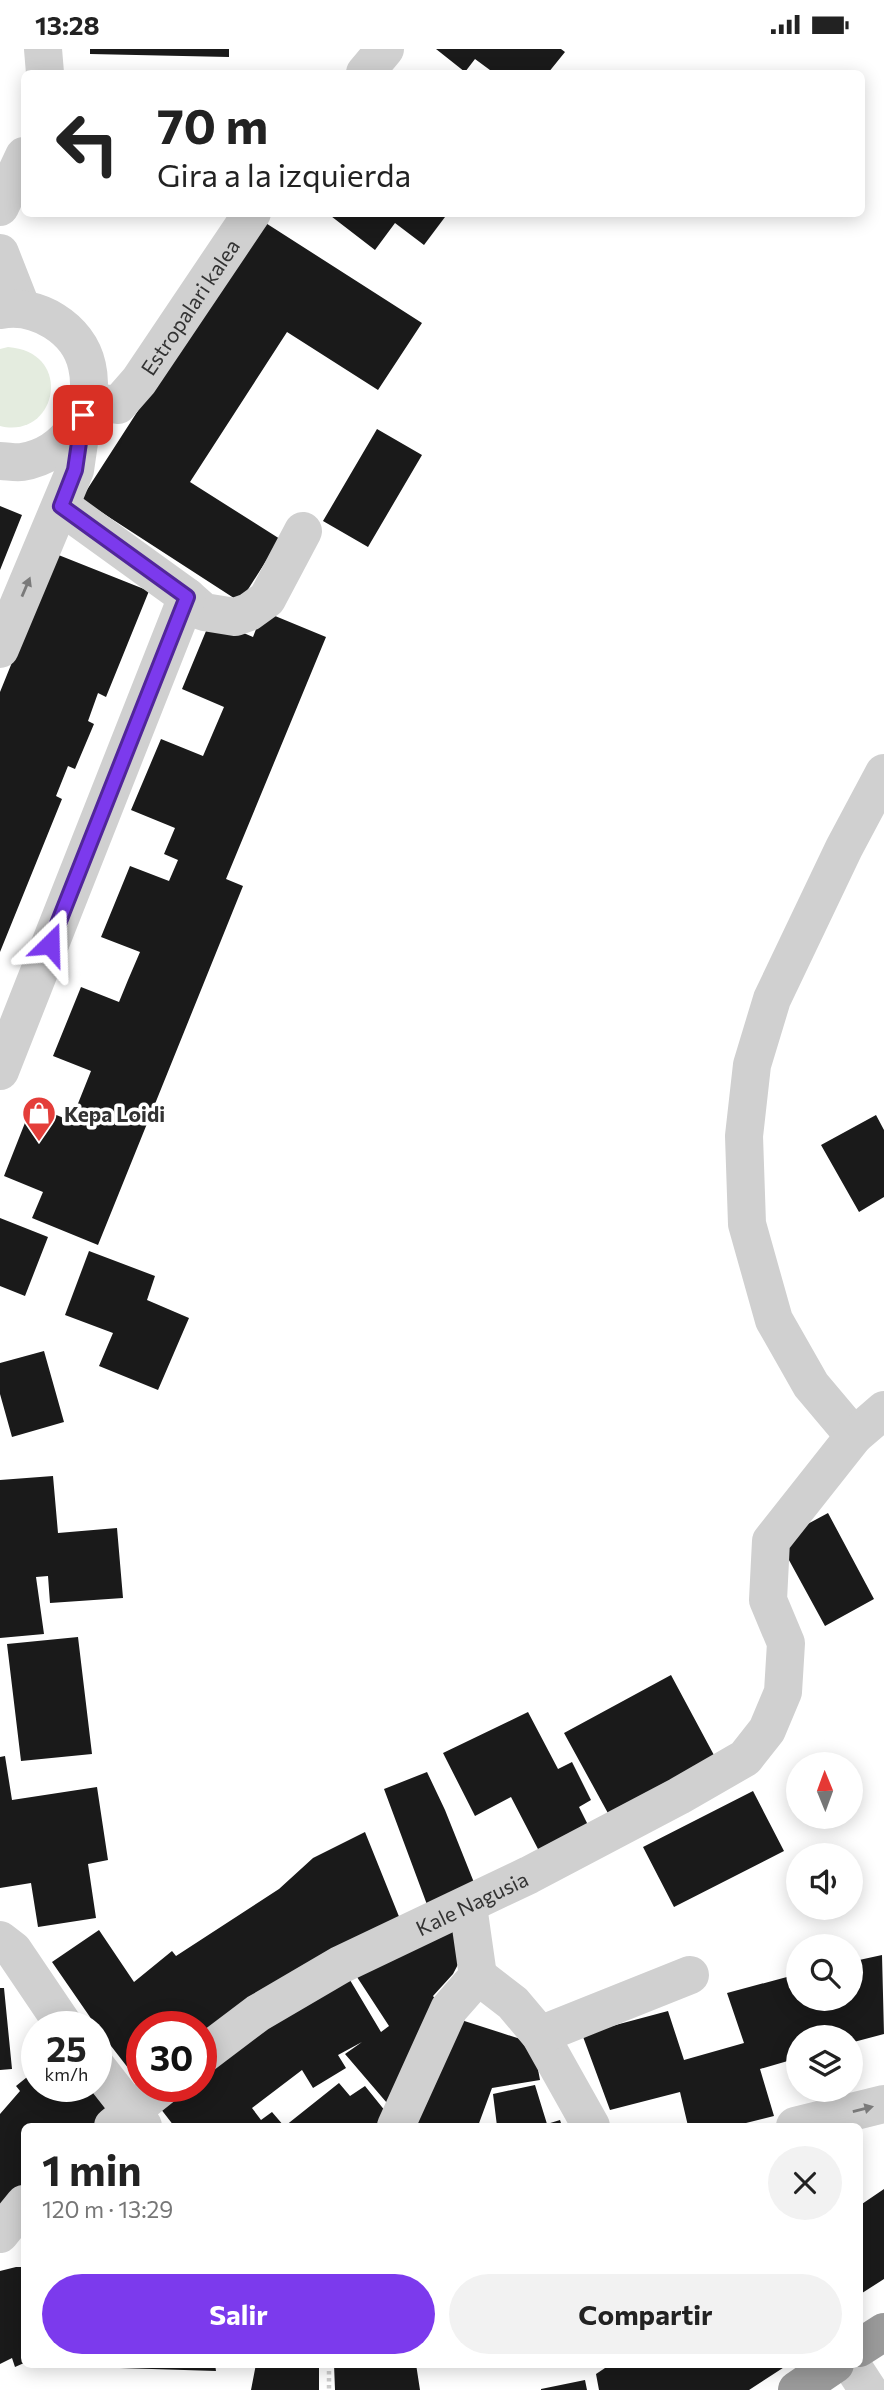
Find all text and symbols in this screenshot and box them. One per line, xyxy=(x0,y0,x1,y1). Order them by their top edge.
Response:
text: 13:28 xyxy=(35,9,100,40)
text: 70 m xyxy=(157,94,268,154)
icon: left xyxy=(42,98,133,189)
text: Gira a la izquierda xyxy=(157,154,411,194)
street label: Estropalari kalea xyxy=(135,234,244,379)
pin xyxy=(53,385,113,445)
icon: arrive xyxy=(64,396,102,434)
one-way arrow xyxy=(21,576,32,597)
position arrow xyxy=(13,907,87,981)
shop icon: Kepa Loidi xyxy=(20,1094,58,1143)
place label: Kepa Loidi xyxy=(64,1101,165,1126)
north arrow xyxy=(786,1752,863,1829)
map controls xyxy=(786,1752,863,2102)
button: sound xyxy=(786,1843,863,1920)
street label: Kale Nagusia xyxy=(411,1865,532,1940)
button: search xyxy=(786,1934,863,2011)
speed limit sign: 30 xyxy=(126,2011,217,2102)
button: layers xyxy=(786,2025,863,2102)
text: 25 xyxy=(46,2026,87,2069)
text: km/h xyxy=(45,2063,88,2085)
one-way arrow xyxy=(852,2104,874,2115)
text: 1 min xyxy=(42,2143,142,2195)
button: close xyxy=(768,2146,842,2220)
text: 120 m · 13:29 xyxy=(42,2195,173,2223)
button: Salir xyxy=(42,2274,435,2354)
button: Compartir xyxy=(449,2274,842,2354)

